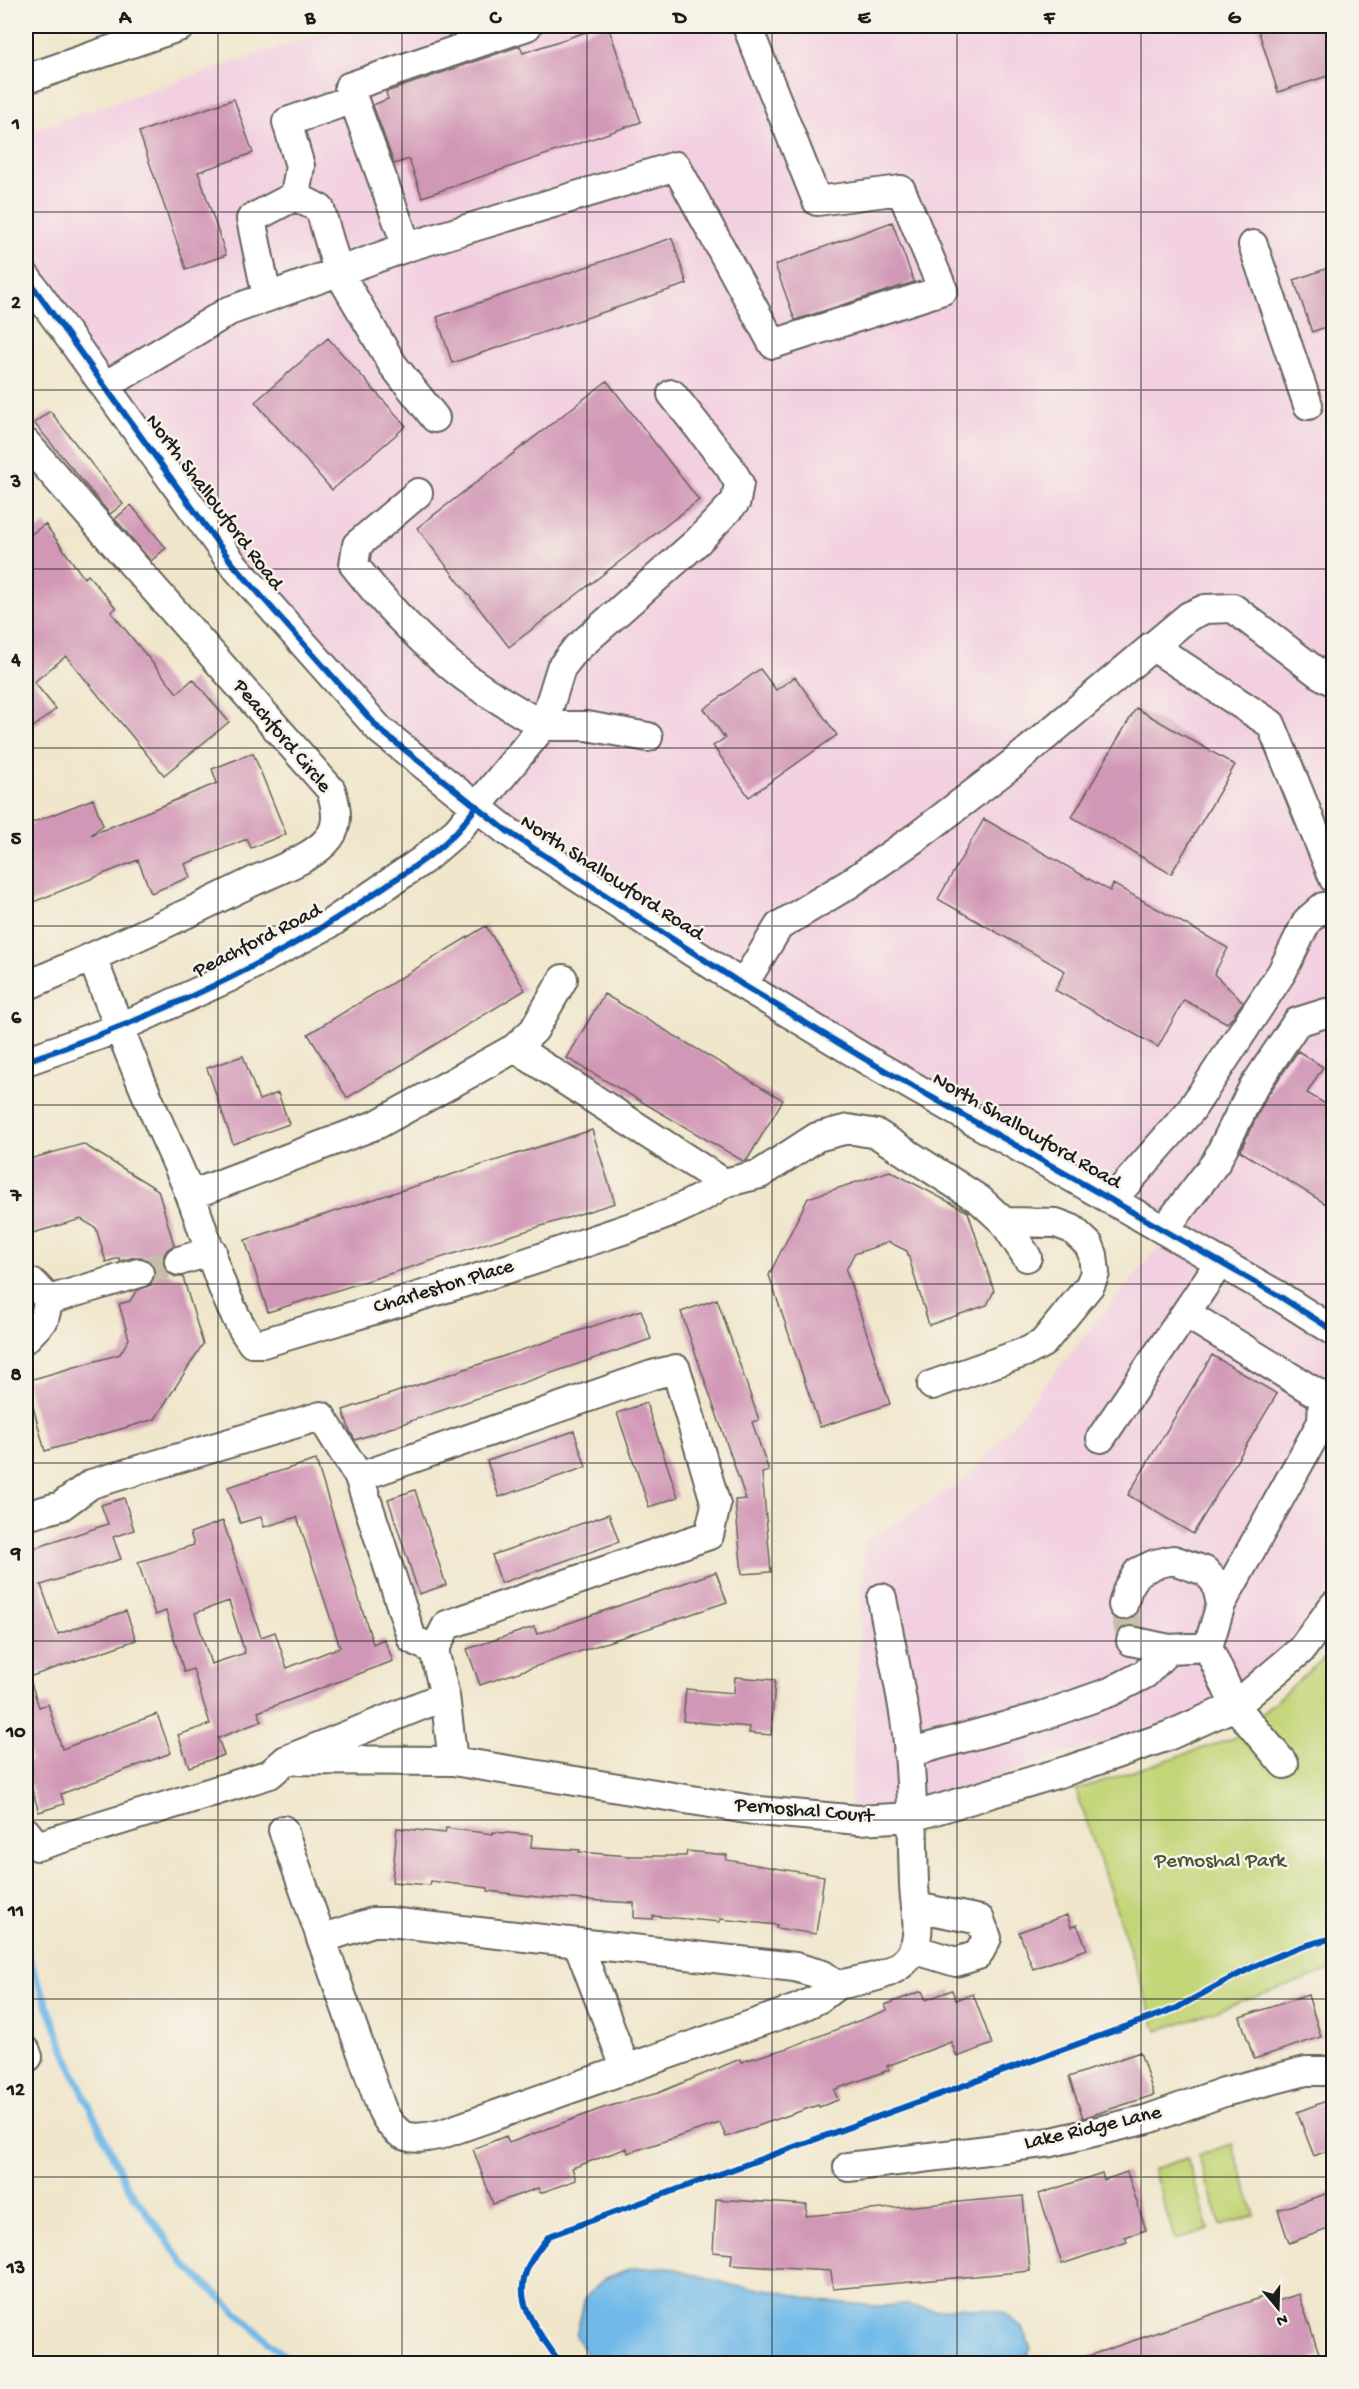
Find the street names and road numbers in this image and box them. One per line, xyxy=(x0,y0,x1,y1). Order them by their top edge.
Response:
street label: North Shallowford Road xyxy=(139,410,288,597)
street label: Peachford Circle xyxy=(226,674,336,800)
street label: North Shallowford Road xyxy=(515,810,709,949)
street label: Peachford Road xyxy=(189,898,328,985)
street label: North Shallowford Road xyxy=(927,1068,1126,1197)
street label: Charleston Place xyxy=(371,1254,518,1321)
street label: Pernoshal Court xyxy=(733,1793,877,1831)
street label: Lake Ridge Lane xyxy=(1022,2101,1165,2157)

